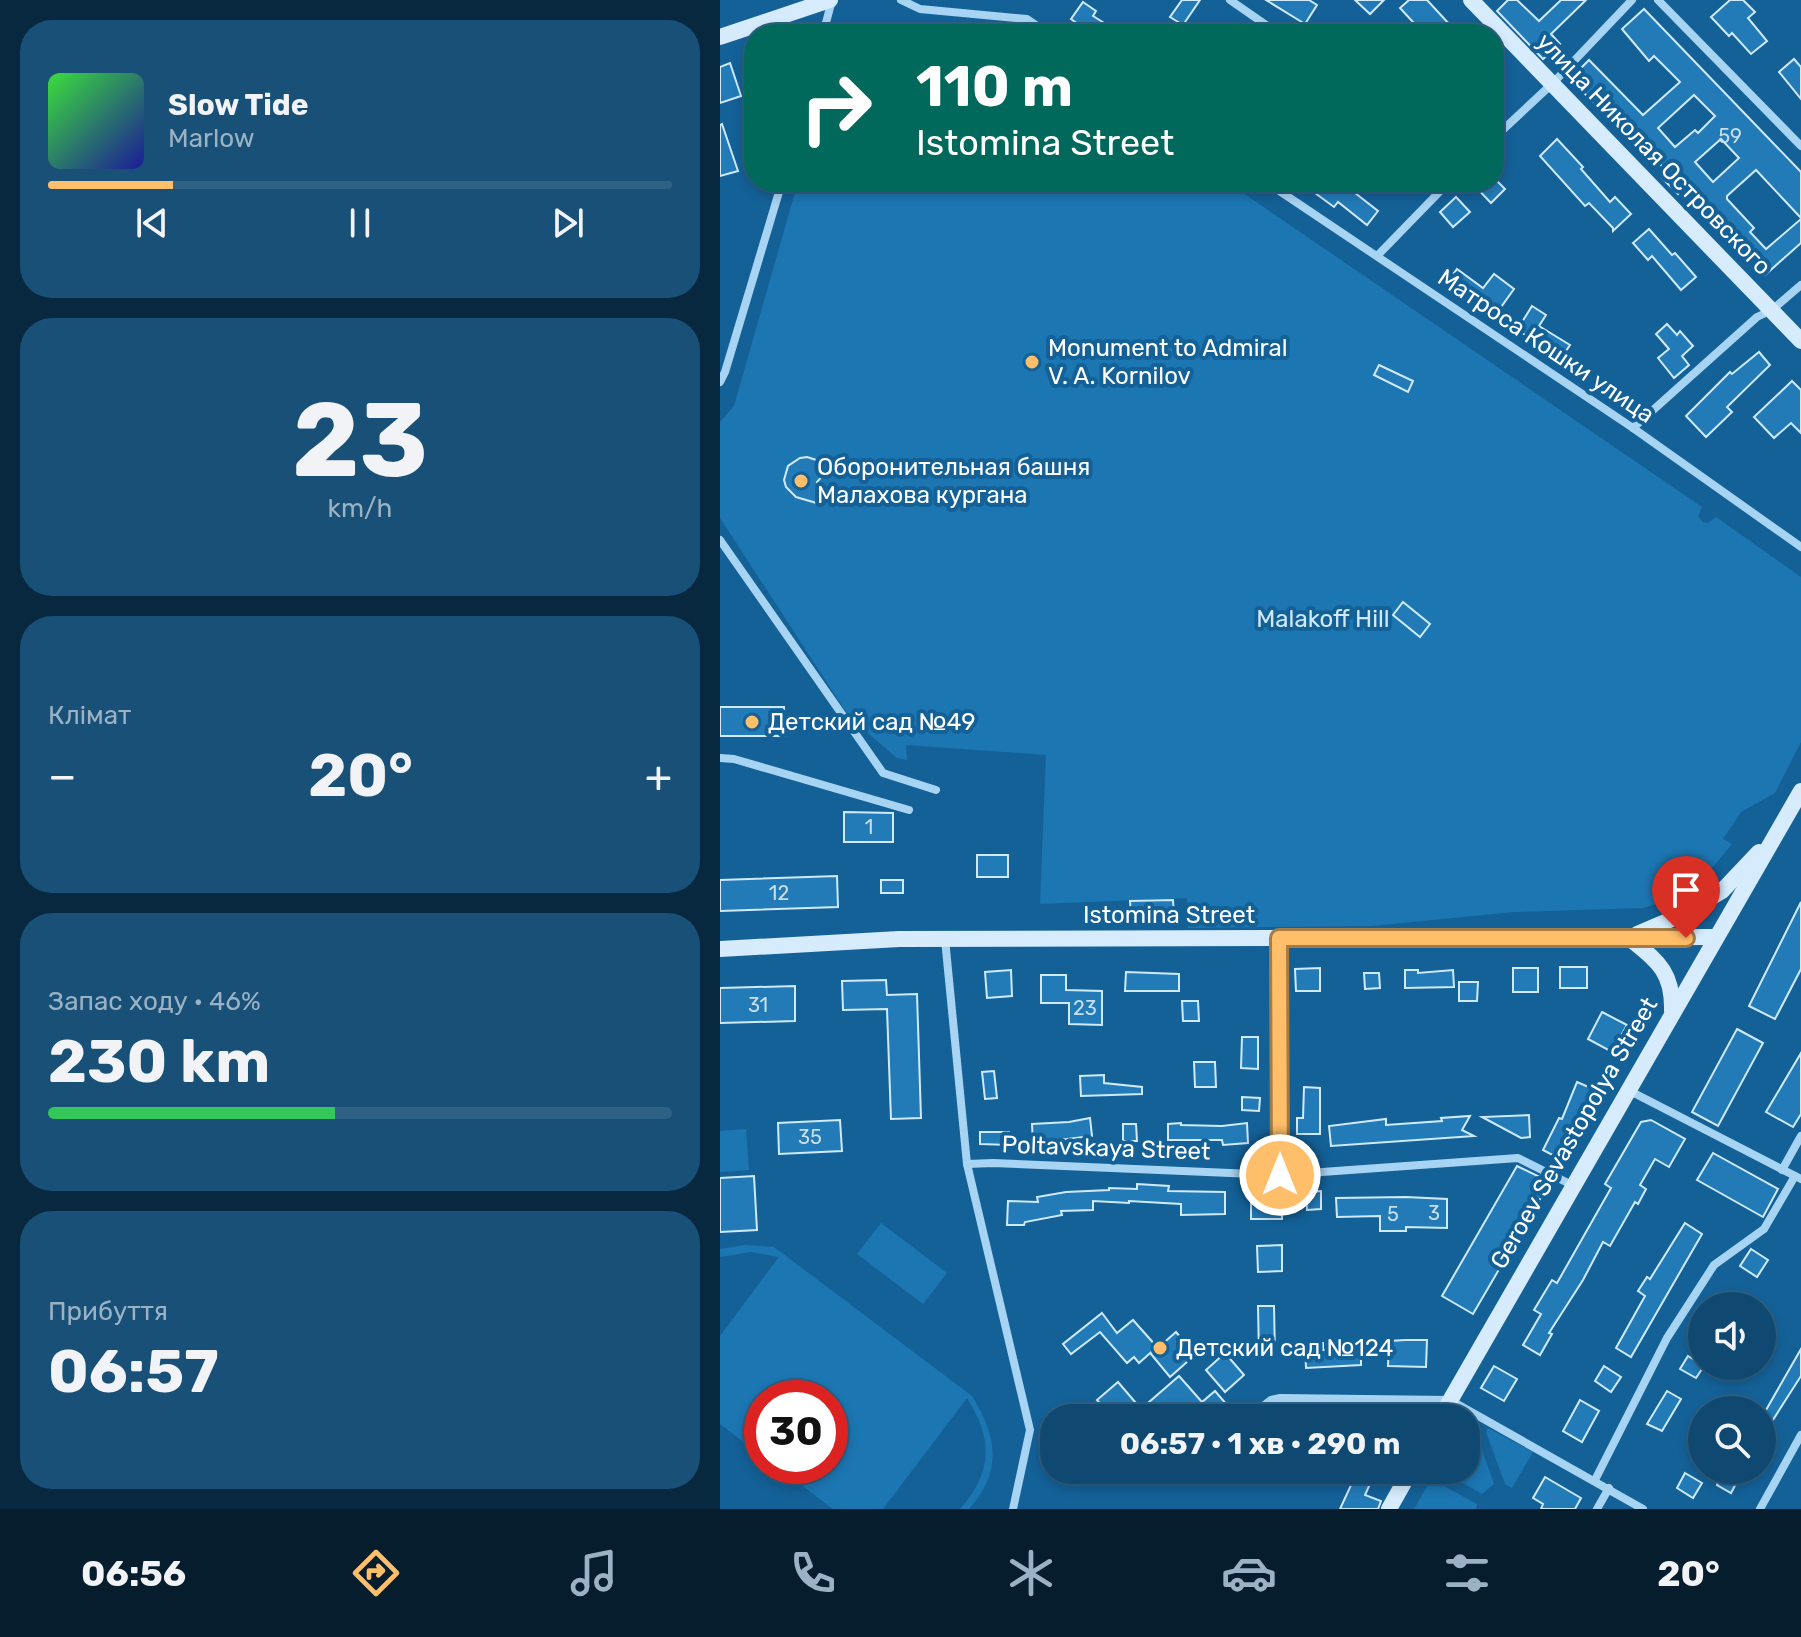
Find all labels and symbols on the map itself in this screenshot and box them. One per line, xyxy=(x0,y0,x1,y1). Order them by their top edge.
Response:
street label: улица Николая Островского xyxy=(1531,27,1777,281)
house number: 59 xyxy=(1718,124,1742,148)
street label: Матроса Кошки улица xyxy=(1433,263,1659,429)
place label: Monument to Admiral V. A. Kornilov xyxy=(1048,334,1288,390)
marker: Monument to Admiral V. A. Kornilov xyxy=(1023,353,1041,371)
place label: Оборонительная башня Малахова кургана xyxy=(817,453,1090,509)
marker: Оборонительная башня Малахова кургана xyxy=(792,472,810,490)
park label: Malakoff Hill xyxy=(1256,605,1390,633)
place label: Детский сад №49 xyxy=(768,708,975,736)
marker: Детский сад №49 xyxy=(743,713,761,731)
house number: 1 xyxy=(865,815,873,839)
pin xyxy=(1652,856,1720,938)
house number: 12 xyxy=(769,881,789,905)
street label: Istomina Street xyxy=(1083,901,1255,929)
street label: Geroev Sevastopolya Street xyxy=(1485,992,1663,1274)
house number: 31 xyxy=(748,993,768,1017)
house number: 23 xyxy=(1073,996,1097,1020)
house number: 35 xyxy=(798,1125,822,1149)
street label: Poltavskaya Street xyxy=(1001,1130,1211,1166)
position arrow xyxy=(1238,1133,1322,1217)
house number: 3 xyxy=(1428,1201,1440,1225)
house number: 5 xyxy=(1387,1202,1399,1226)
place label: Детский сад №124 xyxy=(1176,1334,1394,1362)
marker: Детский сад №124 xyxy=(1151,1339,1169,1357)
speed limit sign: 30 xyxy=(744,1380,848,1484)

